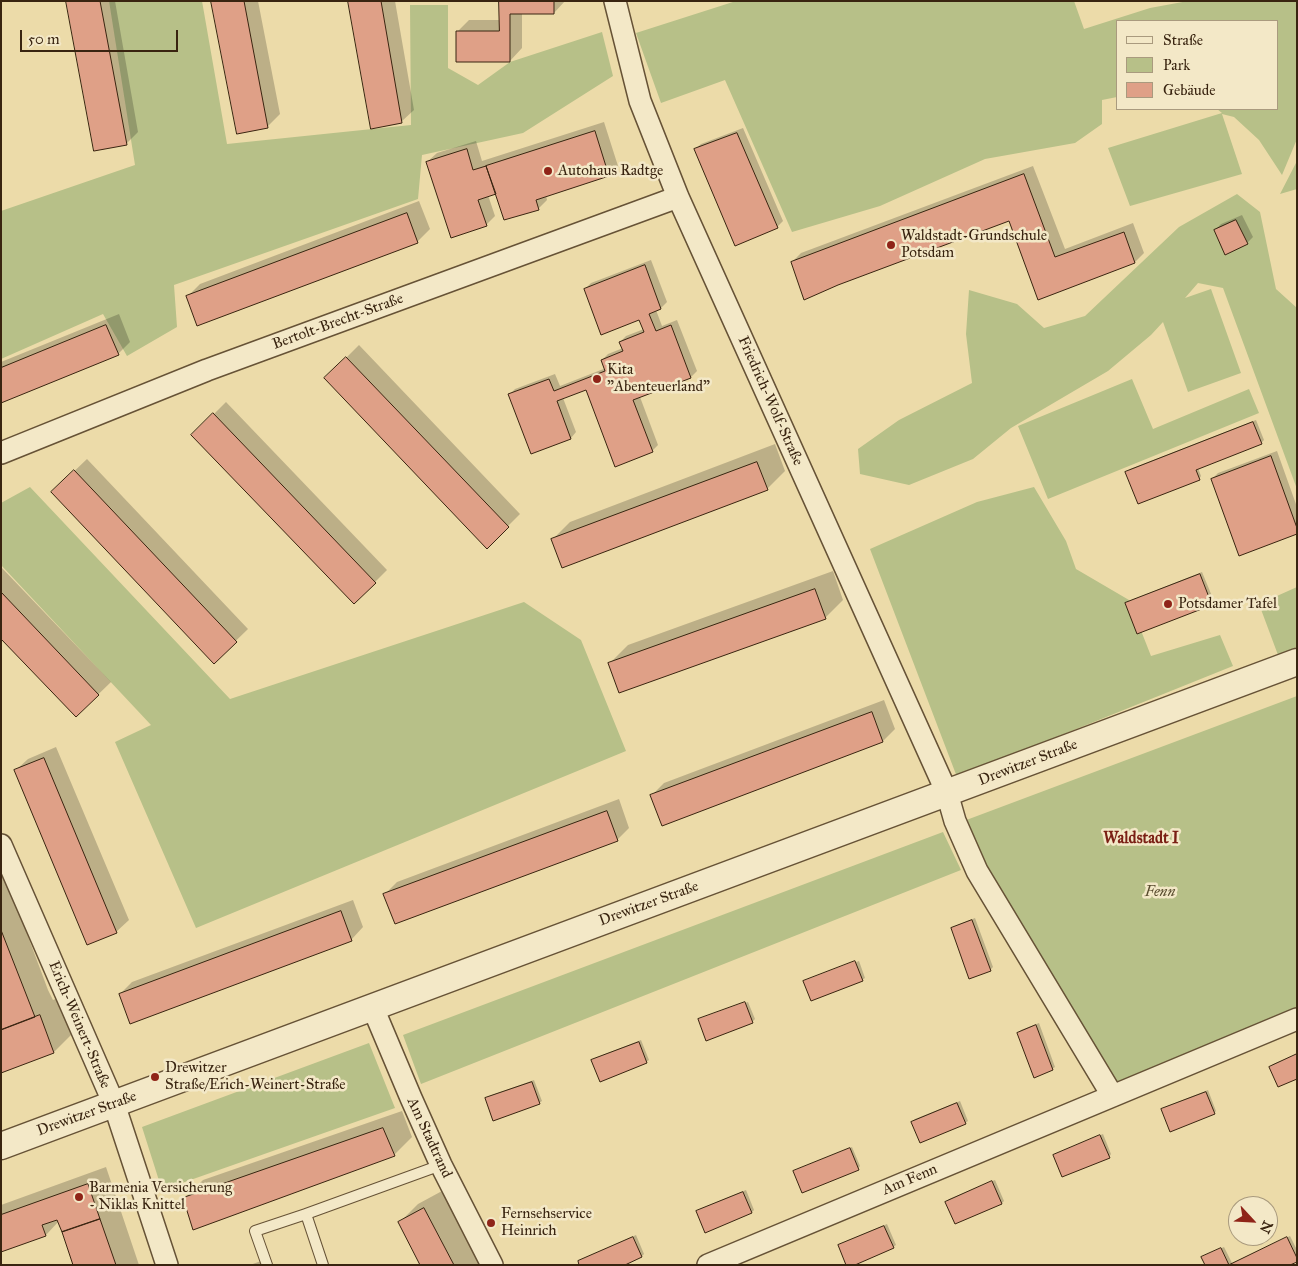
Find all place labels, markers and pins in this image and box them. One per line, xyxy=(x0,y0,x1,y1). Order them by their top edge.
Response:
place label: Autohaus Radtge xyxy=(558,162,663,180)
marker: Autohaus Radtge xyxy=(542,165,554,177)
place label: Waldstadt-Grundschule Potsdam xyxy=(901,227,1047,262)
marker: Waldstadt-Grundschule Potsdam xyxy=(885,239,897,251)
place label: Kita "Abenteuerland" xyxy=(607,361,710,396)
marker: Kita "Abenteuerland" xyxy=(591,373,603,385)
place label: Potsdamer Tafel xyxy=(1178,595,1277,613)
marker: Potsdamer Tafel xyxy=(1162,598,1174,610)
place label: Drewitzer Straße/Erich-Weinert-Straße xyxy=(165,1059,346,1094)
marker: Drewitzer Straße/Erich-Weinert-Straße xyxy=(149,1071,161,1083)
place label: Barmenia Versicherung - Niklas Knittel xyxy=(89,1179,232,1214)
marker: Barmenia Versicherung - Niklas Knittel xyxy=(73,1191,85,1203)
place label: Fernsehservice Heinrich xyxy=(501,1205,592,1240)
marker: Fernsehservice Heinrich xyxy=(485,1217,497,1229)

